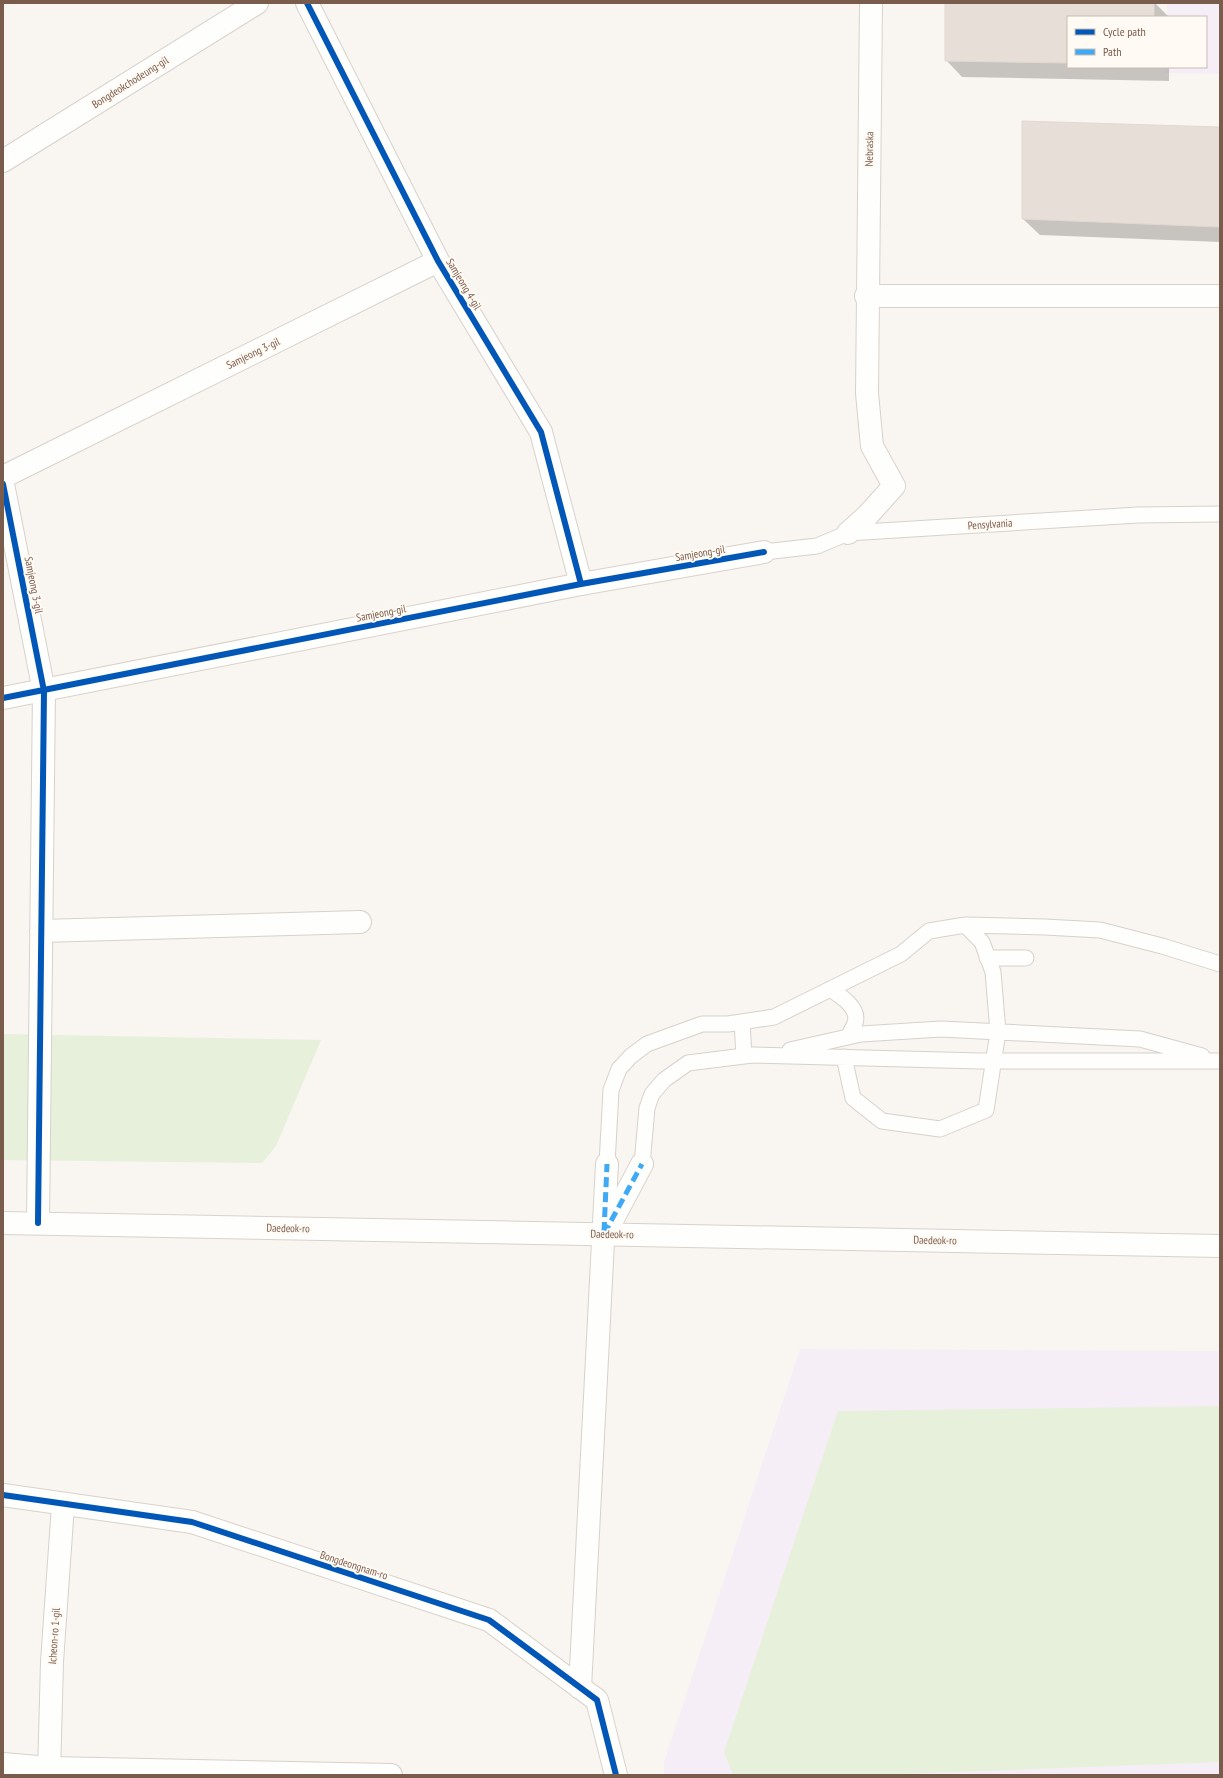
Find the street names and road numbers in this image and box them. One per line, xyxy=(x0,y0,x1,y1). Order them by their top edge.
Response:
street label: Bongdeokchodeung-gil xyxy=(89,53,171,111)
street label: Nebraska xyxy=(862,131,876,167)
street label: Samjeong 4-gil xyxy=(443,256,485,313)
street label: Samjeong 3-gil xyxy=(224,334,282,372)
street label: Pensylvania xyxy=(967,515,1013,533)
street label: Samjeong-gil xyxy=(674,542,726,564)
street label: Samjeong 3-gil xyxy=(22,555,46,615)
street label: Samjeong-gil xyxy=(355,601,407,625)
street label: Daedeok-ro xyxy=(266,1221,310,1235)
street label: Daedeok-ro xyxy=(590,1227,634,1241)
street label: Daedeok-ro xyxy=(913,1233,957,1247)
street label: Bongdeongnam-ro xyxy=(318,1547,390,1583)
street label: Icheon-ro 1-gil xyxy=(45,1607,63,1665)

